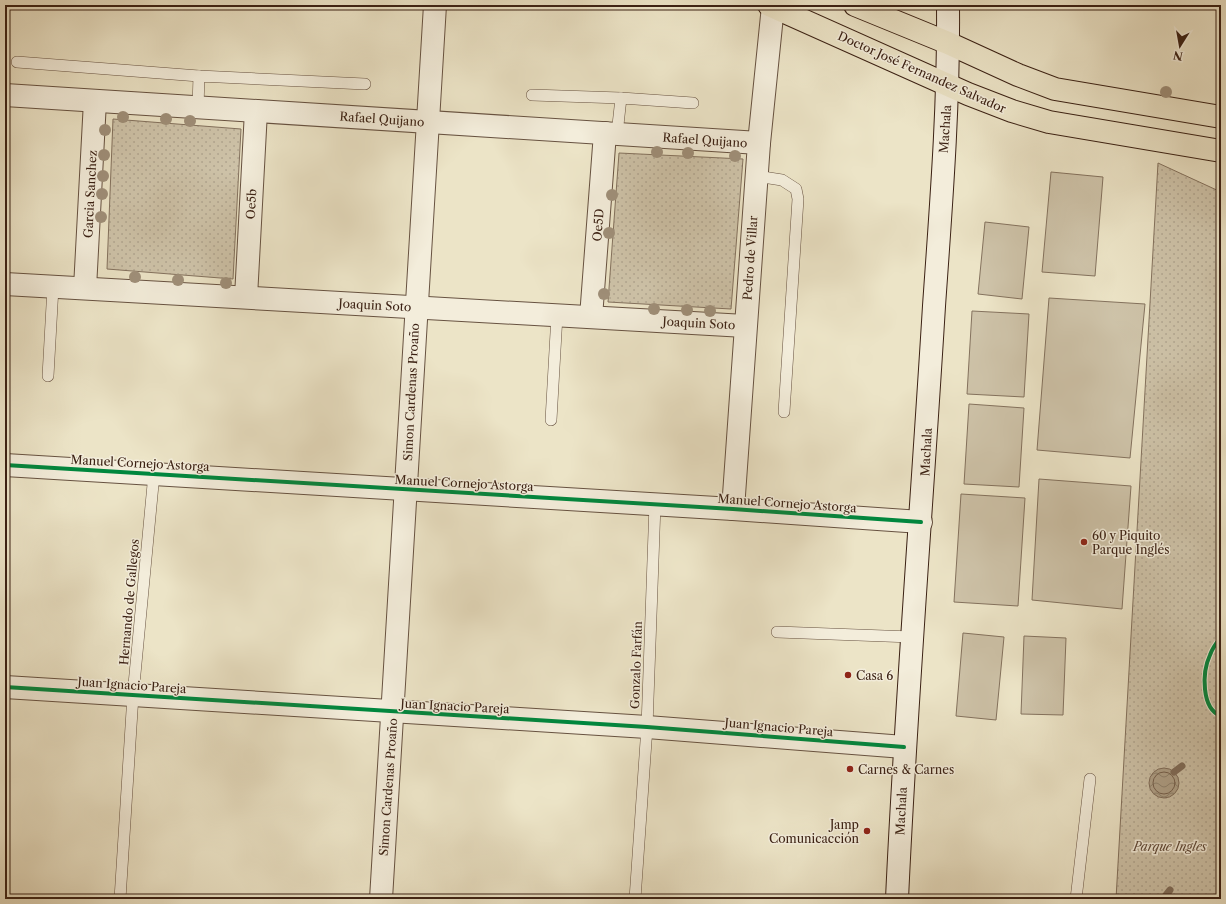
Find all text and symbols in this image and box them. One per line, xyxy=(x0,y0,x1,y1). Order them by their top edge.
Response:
north arrow xyxy=(1160,26,1200,66)
street label: Doctor José Fernandez Salvador xyxy=(836,28,1008,116)
text: N xyxy=(1172,48,1184,64)
street label: Machala xyxy=(936,104,954,154)
street label: Rafael Quijano xyxy=(339,109,425,129)
street label: Rafael Quijano xyxy=(662,130,748,150)
street label: Garcia Sanchez xyxy=(80,150,100,238)
street label: Oe5b xyxy=(243,188,259,220)
street label: Oe5D xyxy=(589,208,607,242)
street label: Pedro de Villar xyxy=(740,215,760,301)
street label: Joaquin Soto xyxy=(336,295,412,314)
street label: Joaquin Soto xyxy=(660,313,736,332)
street label: Simon Cardenas Proaño xyxy=(400,323,422,461)
street label: Machala xyxy=(917,427,935,477)
street label: Manuel Cornejo Astorga xyxy=(70,452,211,474)
street label: Manuel Cornejo Astorga xyxy=(394,472,535,494)
street label: Manuel Cornejo Astorga xyxy=(717,491,858,515)
place label: 60 y Piquito Parque Inglés xyxy=(1092,528,1169,557)
marker: 60 y Piquito Parque Inglés xyxy=(1079,537,1089,547)
street label: Hernando de Gallegos xyxy=(116,538,142,666)
street label: Gonzalo Farfán xyxy=(627,620,645,709)
place label: Casa 6 xyxy=(856,668,893,683)
marker: Casa 6 xyxy=(843,670,853,680)
street label: Juan Ignacio Pareja xyxy=(75,674,188,696)
street label: Juan Ignacio Pareja xyxy=(398,696,511,716)
street label: Juan Ignacio Pareja xyxy=(722,715,835,739)
street label: Simon Cardenas Proaño xyxy=(376,718,400,856)
place label: Carnes & Carnes xyxy=(858,762,954,777)
marker: Carnes & Carnes xyxy=(845,764,855,774)
street label: Machala xyxy=(892,786,910,836)
place label: Jamp Comunicacción xyxy=(769,817,859,846)
marker: Jamp Comunicacción xyxy=(862,826,872,836)
park label: Parque Ingles xyxy=(1132,839,1207,854)

